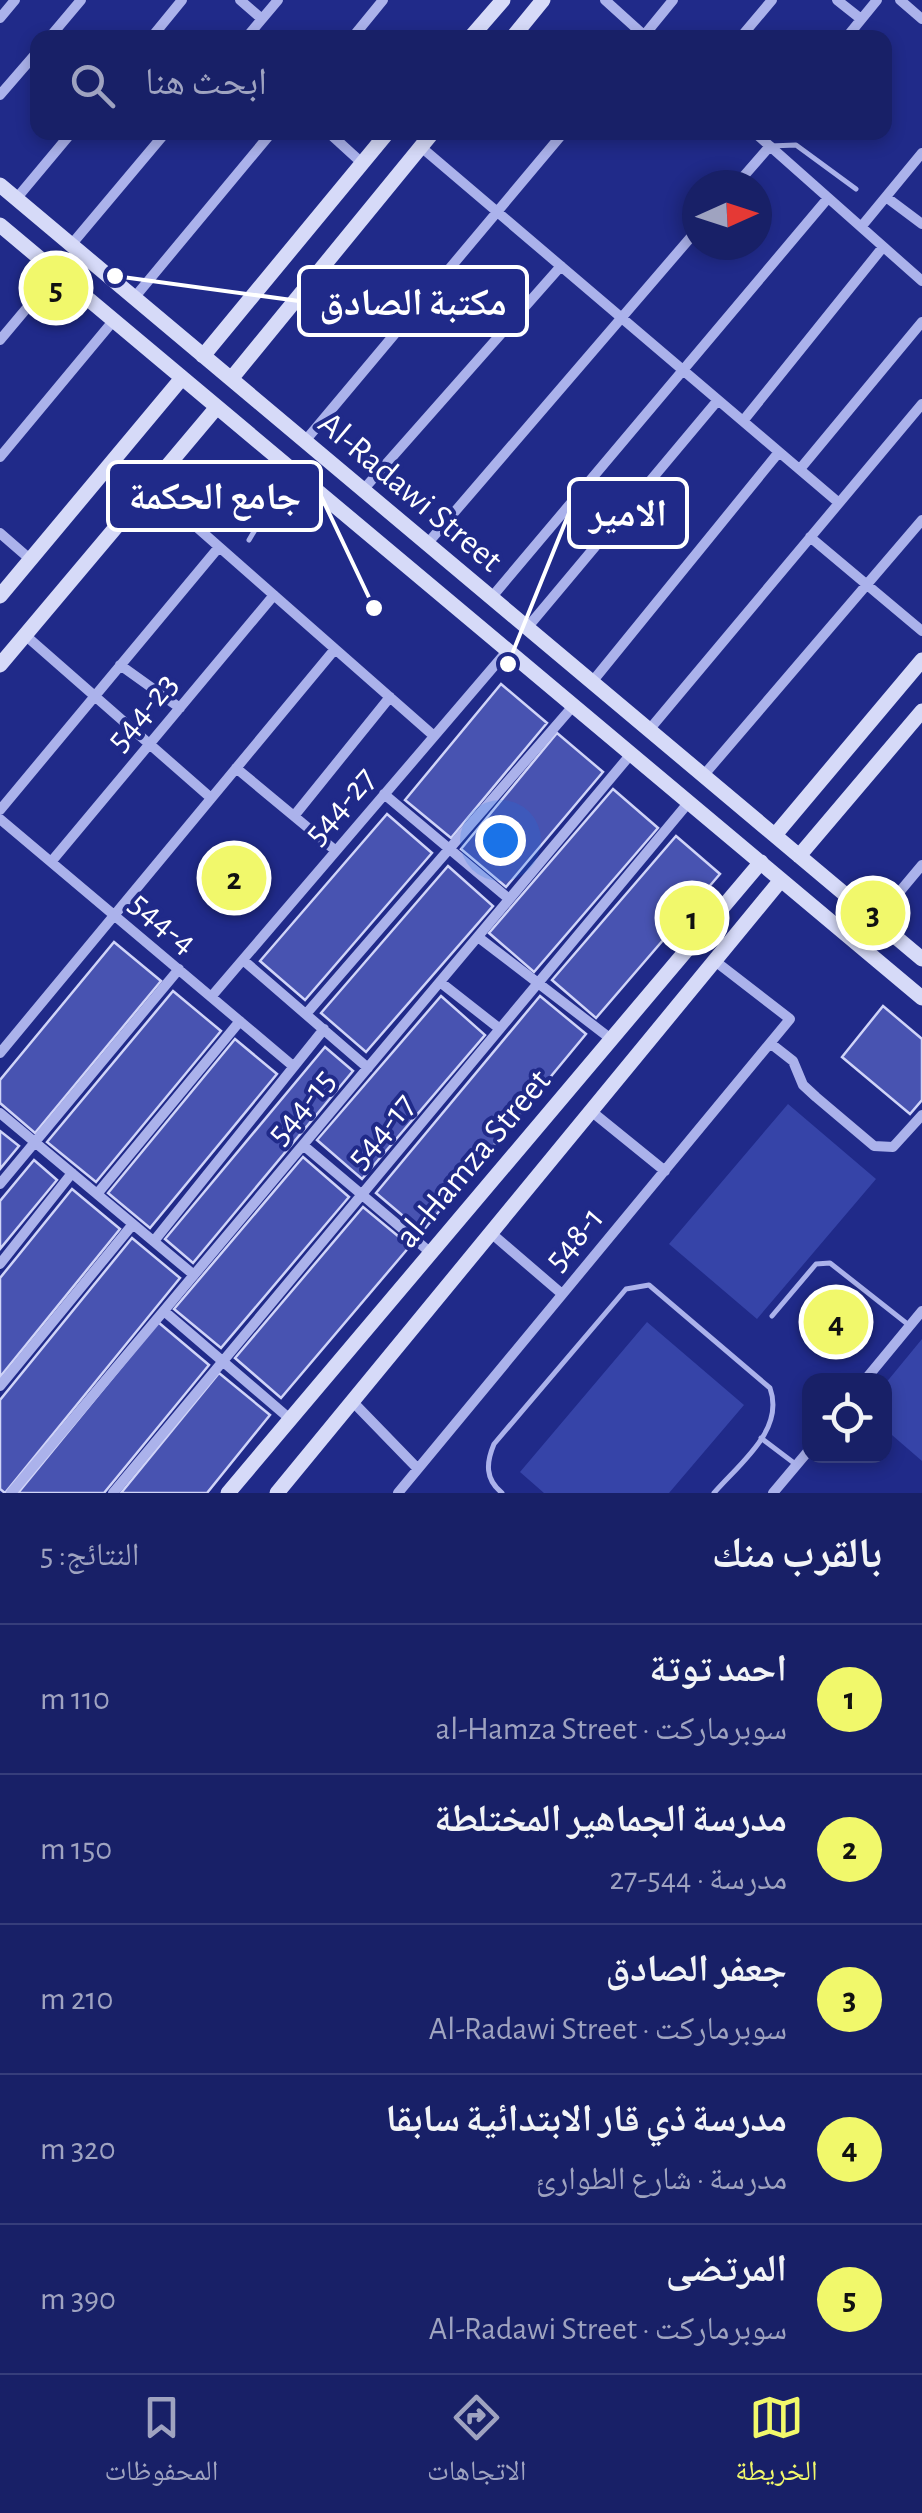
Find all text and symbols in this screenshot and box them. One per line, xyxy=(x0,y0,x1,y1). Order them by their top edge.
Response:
search box xyxy=(30,30,892,140)
icon: search xyxy=(65,58,120,113)
text: ابحث هنا xyxy=(145,64,267,102)
north arrow xyxy=(682,170,772,260)
pin: 5 xyxy=(23,250,88,326)
callout: مكتبة الصادق xyxy=(299,267,527,335)
text: مكتبة الصادق xyxy=(319,285,507,325)
street label: Al-Radawi Street xyxy=(312,406,508,579)
callout: جامع الحكمة xyxy=(108,462,321,530)
text: جامع الحكمة xyxy=(129,479,301,521)
callout: الامير xyxy=(569,479,687,547)
text: الامير xyxy=(587,496,667,534)
street label: 544-23 xyxy=(100,666,184,757)
street label: 544-27 xyxy=(298,761,383,851)
your location xyxy=(475,815,526,866)
pin: 2 xyxy=(202,840,266,916)
pin: 3 xyxy=(840,876,906,950)
pin: 1 xyxy=(660,880,724,956)
street label: 544-4 xyxy=(123,885,203,961)
street label: 544-15 xyxy=(260,1063,342,1151)
street label: al-Hamza Street xyxy=(389,1063,557,1255)
street label: 544-17 xyxy=(340,1087,422,1175)
street label: 548-1 xyxy=(538,1201,610,1277)
pin: 4 xyxy=(804,1284,868,1360)
map controls xyxy=(802,1373,892,1463)
button: locate xyxy=(802,1373,892,1463)
text: بالقرب منك xyxy=(712,1533,882,1575)
text: النتائج: 5 xyxy=(40,1539,139,1571)
text: احمد توتة xyxy=(649,1651,787,1689)
text: 110 m xyxy=(40,1683,110,1715)
text: 1 xyxy=(844,1683,855,1715)
text: سوبرماركت · al-Hamza Street xyxy=(435,1713,787,1745)
text: مدرسة الجماهير المختلطة xyxy=(434,1801,787,1839)
text: 150 m xyxy=(40,1833,112,1865)
text: 2 xyxy=(842,1833,857,1865)
text: مدرسة · 544-27 xyxy=(610,1863,787,1895)
text: جعفر الصادق xyxy=(605,1951,787,1989)
text: 210 m xyxy=(40,1983,113,2015)
text: 3 xyxy=(843,1983,856,2015)
text: سوبرماركت · Al-Radawi Street xyxy=(429,2013,787,2045)
text: مدرسة ذي قار الابتدائية سابقا xyxy=(385,2101,787,2139)
text: 320 m xyxy=(40,2133,116,2165)
text: 4 xyxy=(841,2133,858,2165)
text: مدرسة · شارع الطوارئ xyxy=(536,2163,787,2195)
text: المرتضى xyxy=(666,2251,787,2289)
text: 390 m xyxy=(40,2283,116,2315)
text: 5 xyxy=(843,2283,856,2315)
text: سوبرماركت · Al-Radawi Street xyxy=(429,2313,787,2345)
tab: المحفوظات xyxy=(104,2390,218,2498)
tab: الاتجاهات xyxy=(427,2390,526,2498)
tab: الخريطة xyxy=(735,2390,818,2498)

